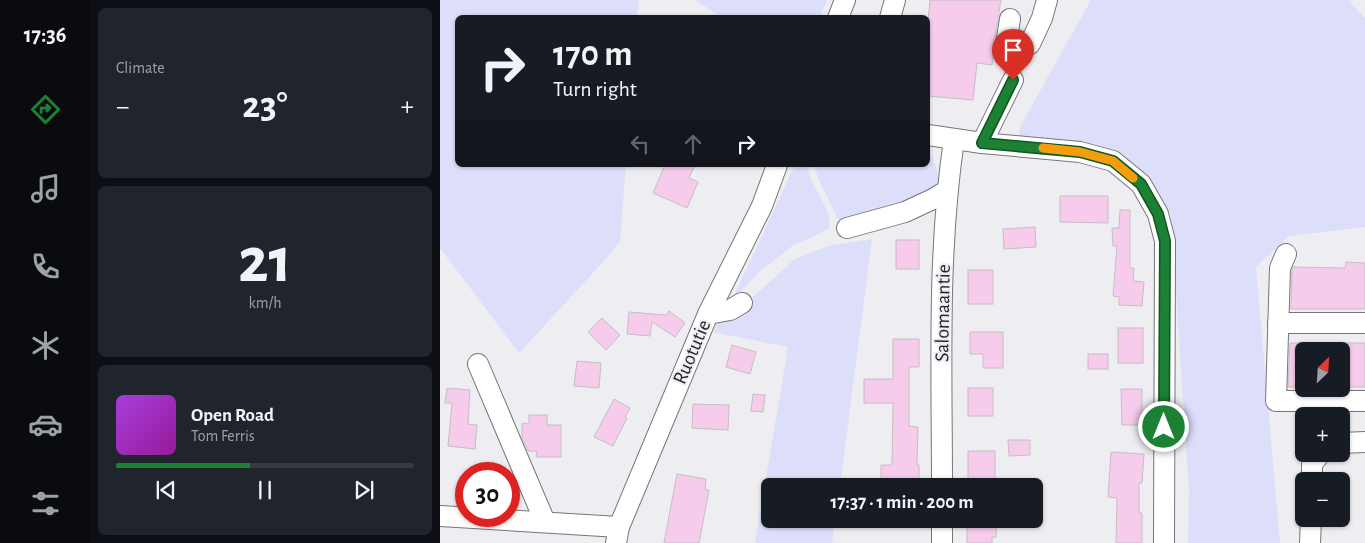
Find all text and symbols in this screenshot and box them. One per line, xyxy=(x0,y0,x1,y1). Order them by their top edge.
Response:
text: 17:36 xyxy=(24,24,66,46)
pin xyxy=(992,29,1034,80)
icon: right xyxy=(470,35,535,100)
icon: arrive xyxy=(999,36,1027,64)
text: 170 m xyxy=(553,37,633,72)
text: Climate xyxy=(116,60,165,76)
text: Turn right xyxy=(553,78,637,100)
text: 23° xyxy=(242,87,288,125)
icon: directions xyxy=(28,92,63,127)
text: − xyxy=(116,93,129,121)
text: + xyxy=(401,93,414,121)
icon: left xyxy=(626,130,654,158)
icon: ahead xyxy=(679,130,707,158)
icon: right xyxy=(732,130,760,158)
icon: music xyxy=(28,171,63,206)
text: 21 xyxy=(238,229,292,294)
icon: phone xyxy=(28,249,63,284)
street label: Salomaantie xyxy=(932,264,954,362)
text: km/h xyxy=(248,295,282,311)
street label: Ruotutie xyxy=(670,317,714,387)
icon: climate xyxy=(28,328,63,363)
north arrow xyxy=(1295,342,1350,398)
map controls xyxy=(1295,342,1350,527)
position arrow xyxy=(1137,400,1189,452)
text: Open Road xyxy=(191,406,274,425)
icon: car xyxy=(28,407,63,442)
button: + xyxy=(1295,407,1350,462)
text: Tom Ferris xyxy=(191,428,255,444)
speed limit sign: 30 xyxy=(455,462,520,527)
button: − xyxy=(1295,472,1350,527)
icon: previous xyxy=(152,476,180,504)
icon: pause xyxy=(251,476,279,504)
icon: next xyxy=(350,476,378,504)
icon: filters xyxy=(28,486,63,521)
text: 17:37 · 1 min · 200 m xyxy=(831,493,973,512)

